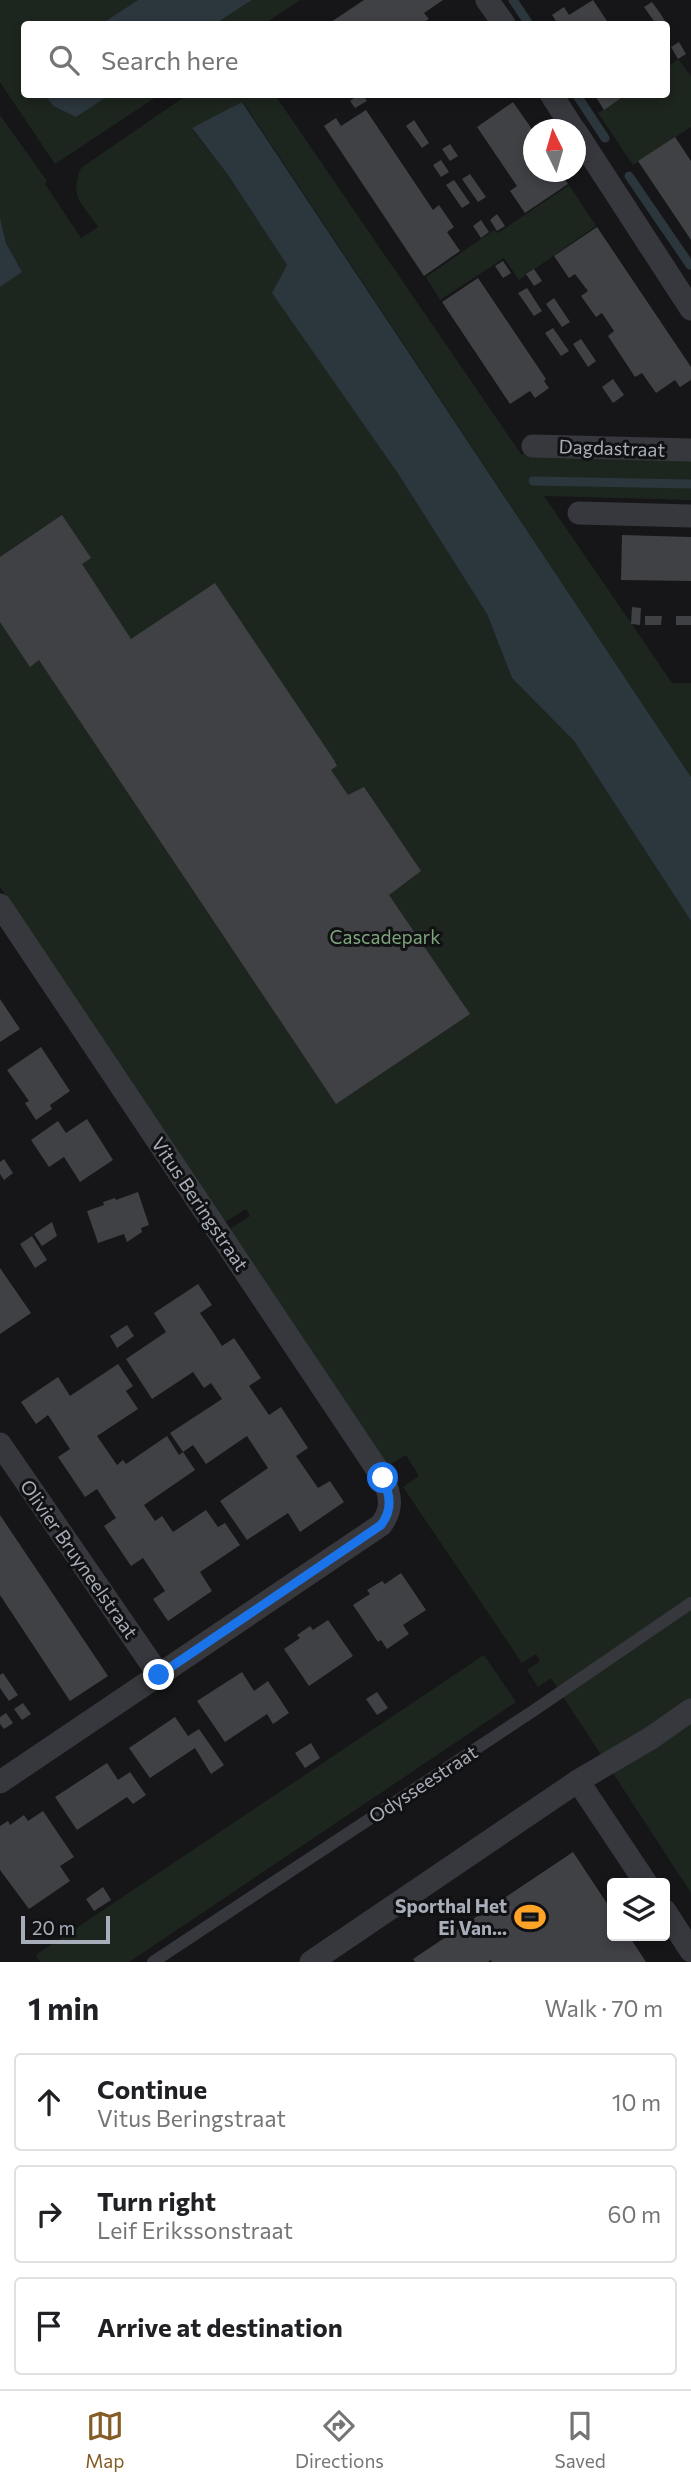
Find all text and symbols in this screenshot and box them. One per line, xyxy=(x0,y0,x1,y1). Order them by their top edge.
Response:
search box xyxy=(21,21,670,98)
icon: search xyxy=(45,41,83,79)
text: Search here xyxy=(101,44,239,75)
north arrow xyxy=(523,119,586,182)
street label: Dagdastraat xyxy=(558,434,666,461)
park label: Cascadepark xyxy=(330,925,441,948)
street label: Vitus Beringstraat xyxy=(147,1133,254,1275)
route start xyxy=(367,1462,398,1493)
street label: Olivier Bruyneelstraat xyxy=(16,1475,143,1643)
route end xyxy=(143,1659,174,1690)
street label: Odysseestraat xyxy=(364,1740,482,1827)
map controls xyxy=(607,1878,670,1941)
button: layers xyxy=(607,1878,670,1941)
place label: Sporthal Het Ei Van... xyxy=(395,1894,507,1939)
sports icon: Sporthal Het Ei Van... xyxy=(513,1900,547,1934)
scale bar xyxy=(21,1913,110,1945)
text: 20 m xyxy=(32,1916,75,1939)
text: 1 min xyxy=(28,1989,99,2026)
text: Walk · 70 m xyxy=(545,1994,663,2022)
text: Continue xyxy=(97,2073,207,2104)
icon: ahead xyxy=(30,2083,68,2121)
text: 10 m xyxy=(612,2088,661,2116)
text: Vitus Beringstraat xyxy=(97,2104,286,2132)
text: Turn right xyxy=(97,2185,216,2216)
icon: right xyxy=(30,2195,68,2233)
text: 60 m xyxy=(608,2200,661,2228)
text: Leif Erikssonstraat xyxy=(97,2216,293,2244)
icon: arrive xyxy=(30,2307,68,2345)
text: Arrive at destination xyxy=(97,2311,343,2342)
tab: Map xyxy=(85,2407,124,2472)
tab: Directions xyxy=(295,2407,384,2472)
tab: Saved xyxy=(554,2407,606,2472)

